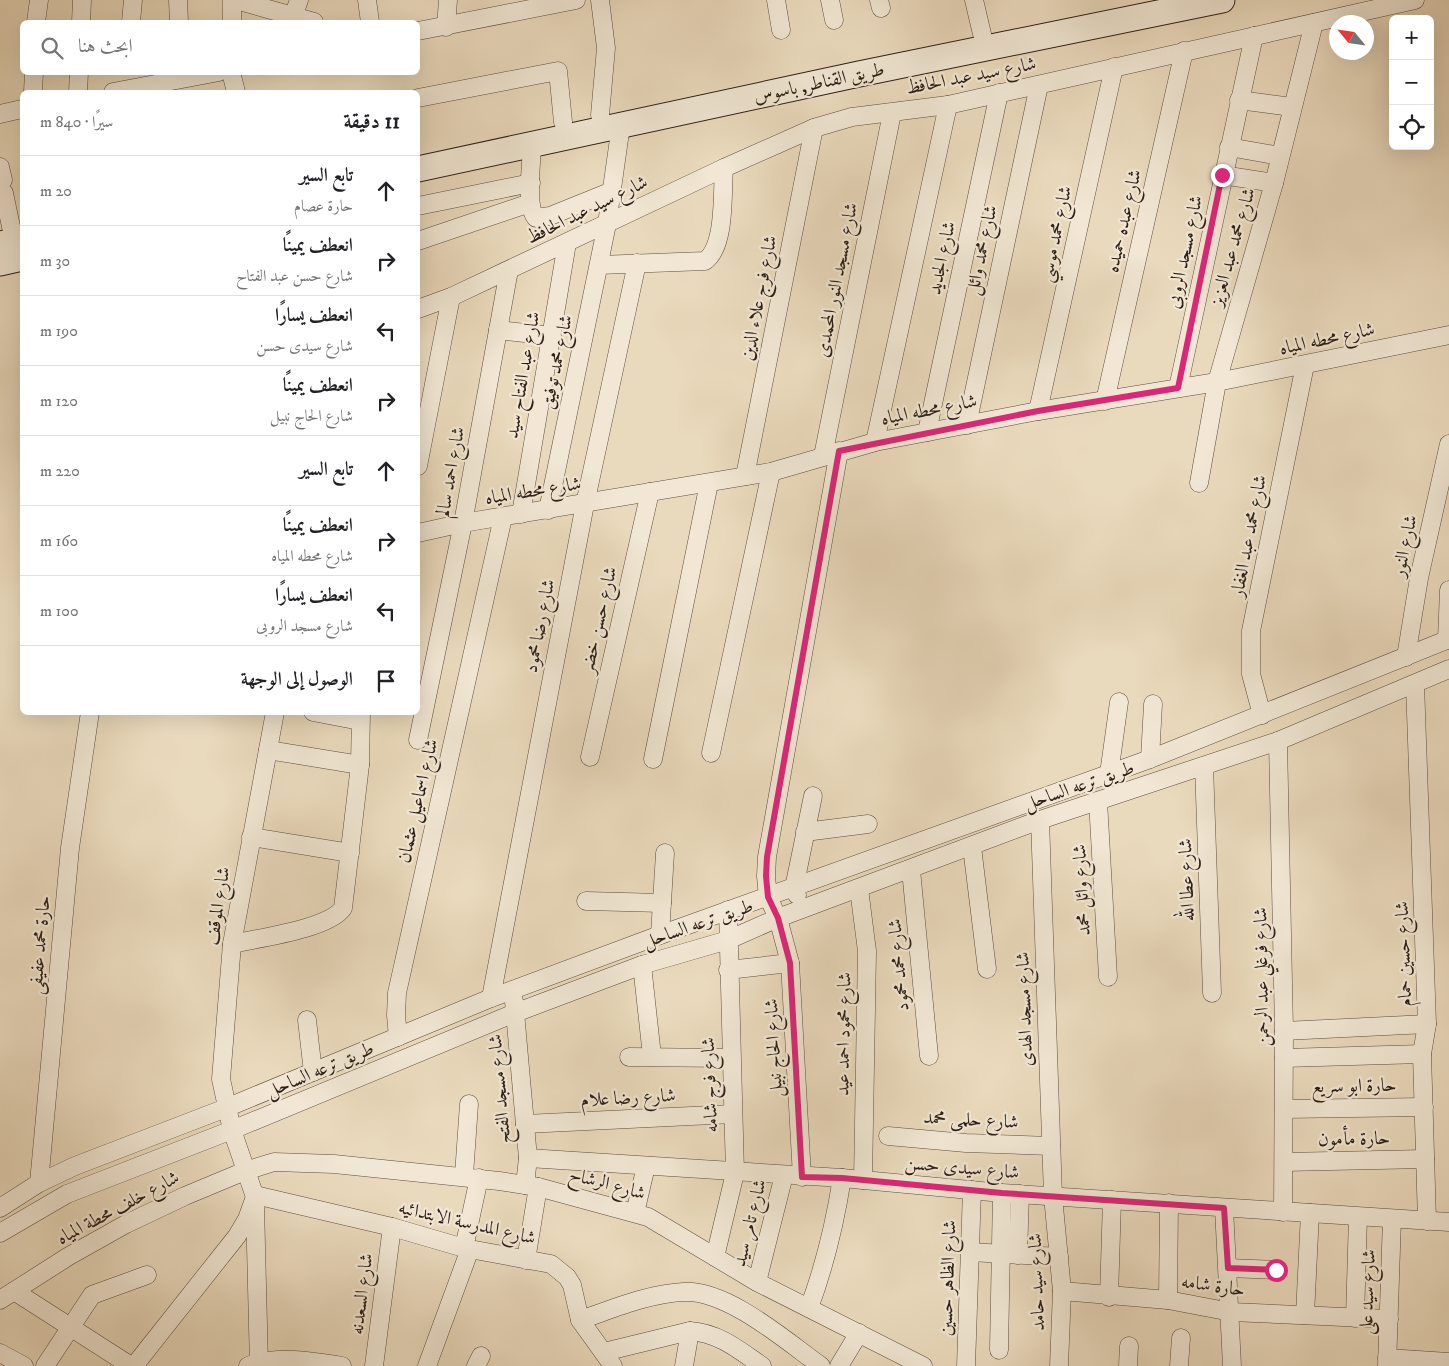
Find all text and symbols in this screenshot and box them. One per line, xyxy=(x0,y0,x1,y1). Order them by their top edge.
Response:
north arrow xyxy=(1329,15,1374,60)
map controls xyxy=(1389,15,1434,150)
button: + xyxy=(1389,15,1434,60)
search box xyxy=(20,20,420,75)
icon: search xyxy=(38,34,66,62)
text: ابحث هنا xyxy=(78,35,133,58)
street label: شارع سيد عبد الحافظ xyxy=(904,52,1039,103)
street label: طريق القناطر, باسوس xyxy=(752,58,886,108)
button: − xyxy=(1389,60,1434,105)
button: locate xyxy=(1389,105,1434,150)
text: 11 دقيقة xyxy=(343,109,400,135)
text: سيرًا · 840 m xyxy=(40,112,113,132)
text: تابع السير xyxy=(299,164,353,187)
route end xyxy=(1211,164,1234,187)
street label: شارع عبده حميده xyxy=(1101,167,1150,276)
street label: شارع سيد عبد الحافظ xyxy=(522,171,653,252)
icon: ahead xyxy=(372,177,400,205)
text: 20 m xyxy=(40,181,72,201)
street label: شارع محمد موسي xyxy=(1035,184,1082,286)
street label: شارع محمد عبد العزيز xyxy=(1205,185,1264,312)
street label: شارع مسجد الروبى xyxy=(1162,193,1211,311)
text: حارة عصام xyxy=(294,196,353,216)
street label: شارع مسجد النور المحمدى xyxy=(811,201,866,360)
street label: شارع محمد وائل xyxy=(961,203,1006,298)
street label: شارع الجديد xyxy=(923,219,964,297)
street label: شارع فرج علاء الدين xyxy=(736,233,787,364)
text: انعطف يمينًا xyxy=(283,234,353,257)
icon: right xyxy=(372,247,400,275)
text: 30 m xyxy=(40,251,70,271)
text: شارع حسن عبد الفتاح xyxy=(236,266,353,286)
text: انعطف يسارًا xyxy=(275,304,353,327)
street label: شارع عبد الفتاح سيد xyxy=(501,310,550,441)
street label: شارع محمد توفيق xyxy=(536,313,581,412)
icon: left xyxy=(372,317,400,345)
street label: شارع محطه المياه xyxy=(1277,318,1378,363)
text: 190 m xyxy=(40,321,78,341)
text: شارع سيدى حسن xyxy=(256,336,353,356)
text: انعطف يمينًا xyxy=(283,374,353,397)
icon: right xyxy=(372,387,400,415)
street label: شارع محطه المياه xyxy=(879,389,979,434)
text: 120 m xyxy=(40,391,78,411)
text: شارع الحاج نبيل xyxy=(270,406,353,426)
street label: شارع احمد سالم xyxy=(432,425,474,520)
icon: ahead xyxy=(372,457,400,485)
text: تابع السير xyxy=(299,458,353,481)
text: 220 m xyxy=(40,461,80,481)
street label: شارع محطه المياه xyxy=(483,472,583,513)
street label: شارع محمد عبد الغفار xyxy=(1225,473,1275,602)
street label: شارع النور xyxy=(1387,513,1426,582)
text: انعطف يمينًا xyxy=(283,514,353,537)
icon: right xyxy=(372,527,400,555)
text: 160 m xyxy=(40,531,78,551)
text: شارع محطه المياه xyxy=(271,546,353,566)
street label: شارع حسن خضر xyxy=(575,564,625,678)
street label: شارع رضا محمود xyxy=(520,577,563,676)
text: انعطف يسارًا xyxy=(275,584,353,607)
icon: left xyxy=(372,597,400,625)
text: 100 m xyxy=(40,601,79,621)
text: شارع مسجد الروبى xyxy=(256,616,353,636)
icon: arrive xyxy=(372,667,400,695)
text: الوصول إلى الوجهة xyxy=(241,668,353,691)
street label: شارع اسماعيل عثمان xyxy=(393,737,446,866)
street label: طريق ترعه الساحل xyxy=(1021,756,1138,817)
street label: شارع عطا الله xyxy=(1170,838,1203,922)
street label: شارع وائل محمد xyxy=(1068,844,1099,936)
street label: شارع الموقف xyxy=(200,865,239,947)
street label: حارة محمد عفيفى xyxy=(24,894,57,996)
street label: طريق ترعه الساحل xyxy=(640,894,757,955)
street label: شارع حسين حمام xyxy=(1391,901,1421,1007)
street label: شارع فرغلي عبد الرحمن xyxy=(1249,907,1281,1047)
street label: شارع محمد محمود xyxy=(883,917,917,1012)
street label: شارع مسجد الهدى xyxy=(1012,951,1041,1067)
street label: شارع محمود احمد عيد xyxy=(831,972,860,1096)
street label: شارع الحاج نبيل xyxy=(760,998,793,1098)
street label: شارع مسجد الفتح xyxy=(484,1033,521,1145)
street label: طريق ترعه الساحل xyxy=(262,1037,378,1104)
street label: شارع فرج شامه xyxy=(697,1037,728,1133)
street label: حارة ابو سريع xyxy=(1311,1074,1397,1103)
street label: شارع رضا علام xyxy=(580,1084,676,1116)
street label: شارع حلمى محمد xyxy=(923,1106,1019,1137)
street label: حارة مأمون xyxy=(1318,1124,1390,1151)
street label: شارع سيدى حسن xyxy=(903,1152,1020,1187)
street label: شارع الرشاح xyxy=(565,1163,648,1210)
street label: شارع خلف محطة المياه xyxy=(53,1166,185,1253)
street label: شارع تامر سيد xyxy=(728,1177,775,1270)
street label: شارع المدرسة الابتدائيه xyxy=(396,1196,538,1253)
street label: شارع الظاهر حسين xyxy=(934,1220,965,1337)
street label: شارع سيد حامد xyxy=(1024,1233,1053,1331)
street label: شارع سيد على xyxy=(1355,1249,1384,1335)
street label: شارع السعدنه xyxy=(346,1252,381,1336)
route start xyxy=(1265,1259,1288,1282)
street label: حارة شامه xyxy=(1180,1270,1246,1302)

